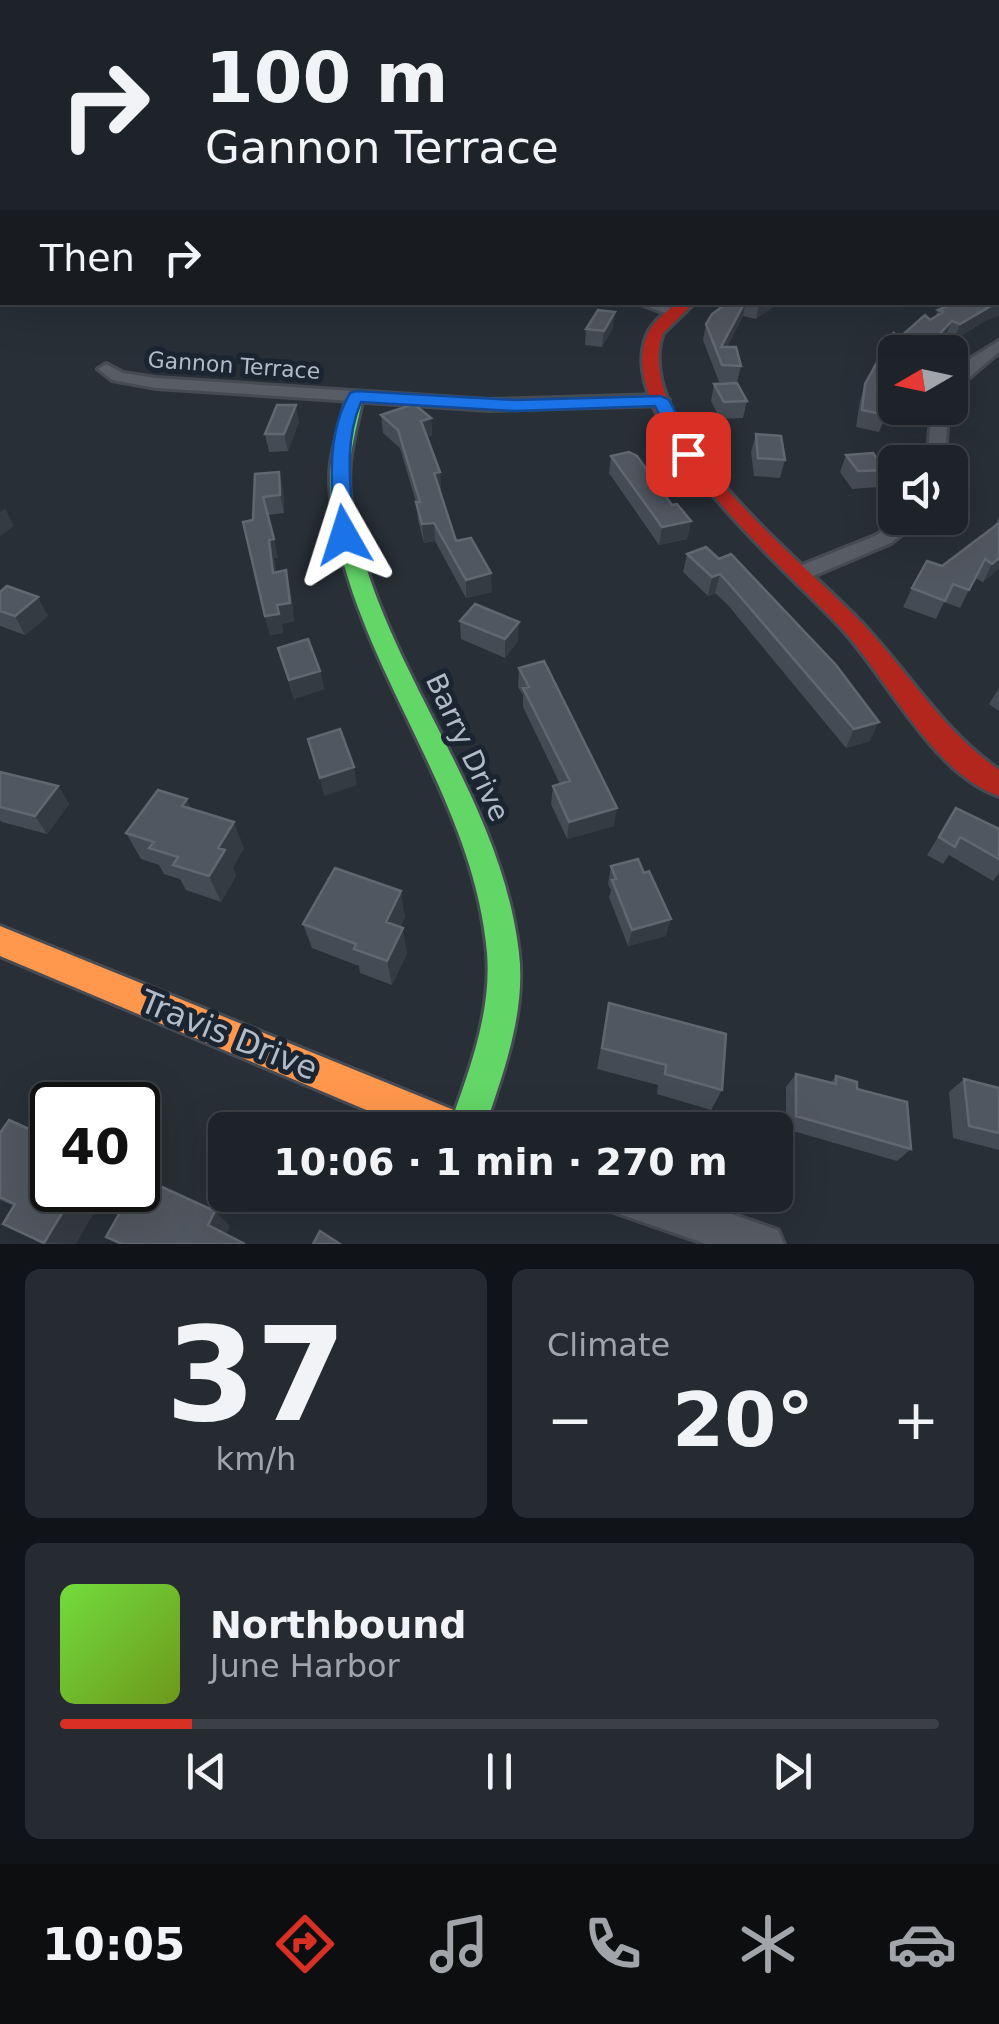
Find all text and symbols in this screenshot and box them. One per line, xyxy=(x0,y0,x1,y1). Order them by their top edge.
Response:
text: 100 m xyxy=(205,37,448,119)
icon: right xyxy=(40,40,170,170)
text: Gannon Terrace xyxy=(205,121,559,174)
icon: right xyxy=(155,230,210,285)
text: Then xyxy=(40,236,135,280)
north arrow xyxy=(878,335,968,425)
map controls xyxy=(878,335,968,535)
street label: Gannon Terrace xyxy=(147,347,321,384)
pin xyxy=(646,412,731,497)
icon: arrive xyxy=(661,427,716,482)
button: sound xyxy=(878,445,968,535)
position arrow xyxy=(292,483,396,587)
street label: Barry Drive xyxy=(419,668,516,826)
street label: Travis Drive xyxy=(134,982,323,1088)
speed limit sign: 40 xyxy=(30,1082,160,1212)
text: 10:06 · 1 min · 270 m xyxy=(273,1140,728,1184)
text: 37 xyxy=(166,1299,346,1451)
text: Climate xyxy=(547,1326,670,1364)
text: 20° xyxy=(672,1376,814,1464)
text: − xyxy=(547,1388,593,1452)
text: + xyxy=(893,1388,939,1452)
text: km/h xyxy=(216,1440,296,1478)
text: Northbound xyxy=(210,1603,466,1647)
text: June Harbor xyxy=(210,1647,400,1685)
icon: previous xyxy=(179,1744,234,1799)
icon: pause xyxy=(472,1744,527,1799)
icon: next xyxy=(765,1744,820,1799)
icon: directions xyxy=(270,1909,340,1979)
icon: music xyxy=(424,1909,494,1979)
icon: phone xyxy=(578,1909,648,1979)
icon: climate xyxy=(733,1909,803,1979)
icon: car xyxy=(887,1909,957,1979)
text: 10:05 xyxy=(42,1918,185,1971)

